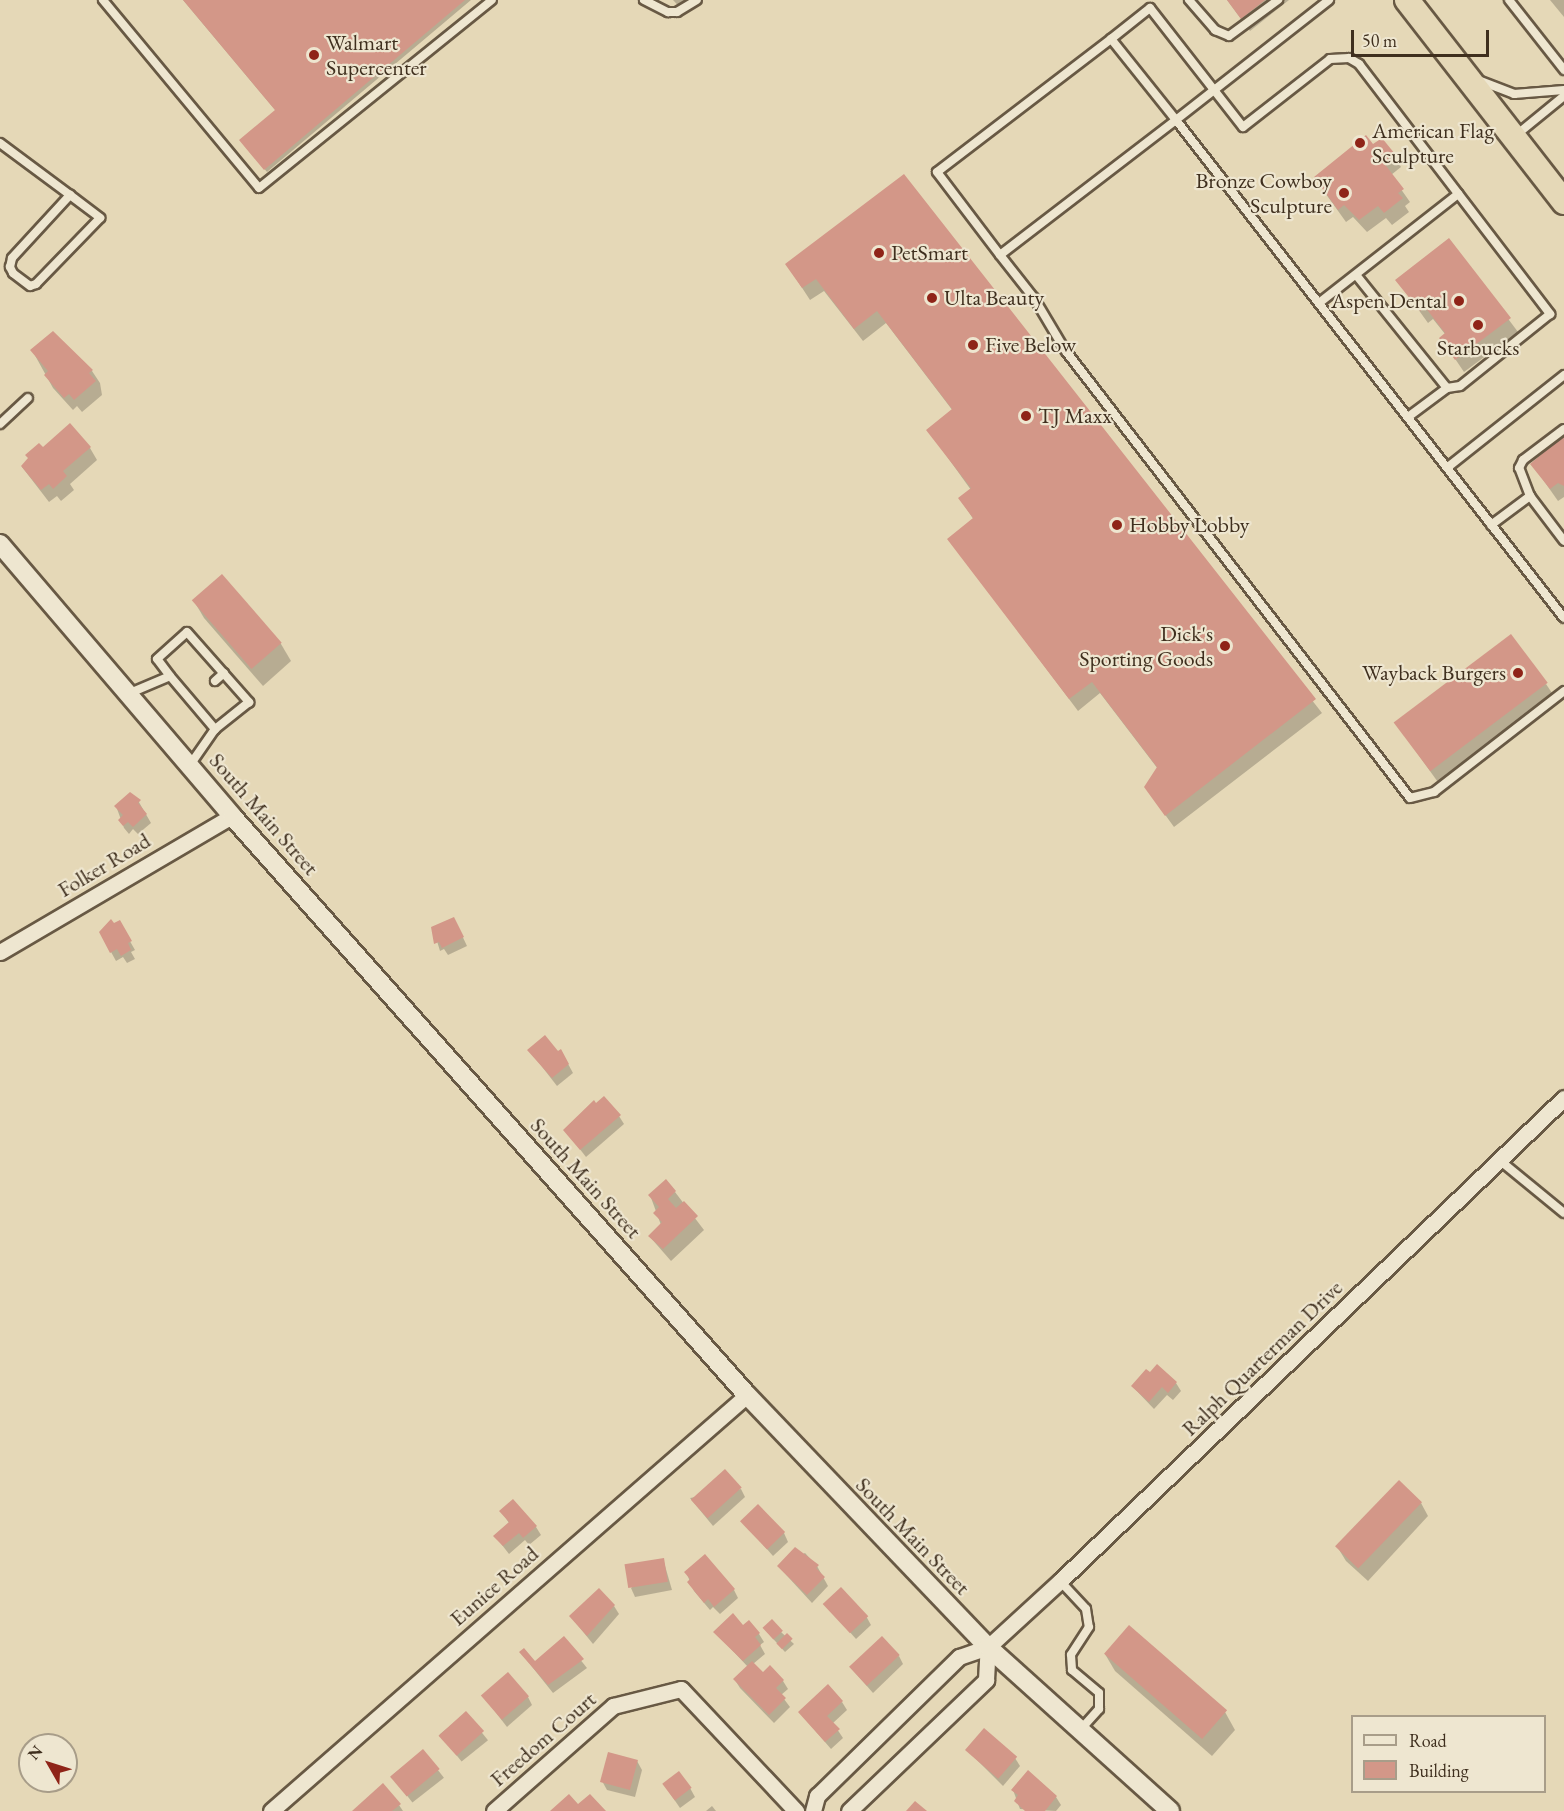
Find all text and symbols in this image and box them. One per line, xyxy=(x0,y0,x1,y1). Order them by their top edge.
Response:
scale bar xyxy=(1354,18,1492,56)
place label: Walmart Supercenter xyxy=(326,29,427,80)
text: 50 m xyxy=(1362,29,1397,52)
marker: Walmart Supercenter xyxy=(307,48,321,62)
place label: American Flag Sculpture xyxy=(1372,117,1494,168)
marker: American Flag Sculpture xyxy=(1353,136,1367,150)
place label: Bronze Cowboy Sculpture xyxy=(1195,167,1332,218)
marker: Bronze Cowboy Sculpture xyxy=(1337,186,1351,200)
place label: PetSmart xyxy=(891,240,968,266)
marker: PetSmart xyxy=(872,246,886,260)
place label: Ulta Beauty xyxy=(944,285,1044,311)
place label: Aspen Dental xyxy=(1331,288,1447,314)
marker: Ulta Beauty xyxy=(925,291,939,305)
marker: Aspen Dental xyxy=(1452,294,1466,308)
marker: Starbucks xyxy=(1471,318,1485,332)
place label: Five Below xyxy=(985,332,1076,358)
place label: Starbucks xyxy=(1437,335,1519,361)
marker: Five Below xyxy=(966,338,980,352)
place label: TJ Maxx xyxy=(1038,403,1112,429)
marker: TJ Maxx xyxy=(1019,409,1033,423)
place label: Hobby Lobby xyxy=(1129,512,1249,538)
marker: Hobby Lobby xyxy=(1110,518,1124,532)
place label: Dick's Sporting Goods xyxy=(1079,620,1213,672)
marker: Dick's Sporting Goods xyxy=(1218,639,1232,653)
place label: Wayback Burgers xyxy=(1362,660,1506,686)
marker: Wayback Burgers xyxy=(1511,666,1525,680)
street label: South Main Street xyxy=(204,748,324,880)
street label: Folker Road xyxy=(53,827,155,903)
street label: South Main Street xyxy=(525,1112,647,1244)
street label: Ralph Quarterman Drive xyxy=(1176,1275,1348,1441)
street label: South Main Street xyxy=(850,1472,976,1600)
street label: Eunice Road xyxy=(444,1540,544,1632)
street label: Freedom Court xyxy=(485,1686,601,1792)
legend xyxy=(1351,1715,1546,1793)
text: Road xyxy=(1409,1729,1447,1752)
north arrow xyxy=(18,1733,78,1793)
text: N xyxy=(23,1741,47,1764)
text: Building xyxy=(1409,1759,1469,1782)

